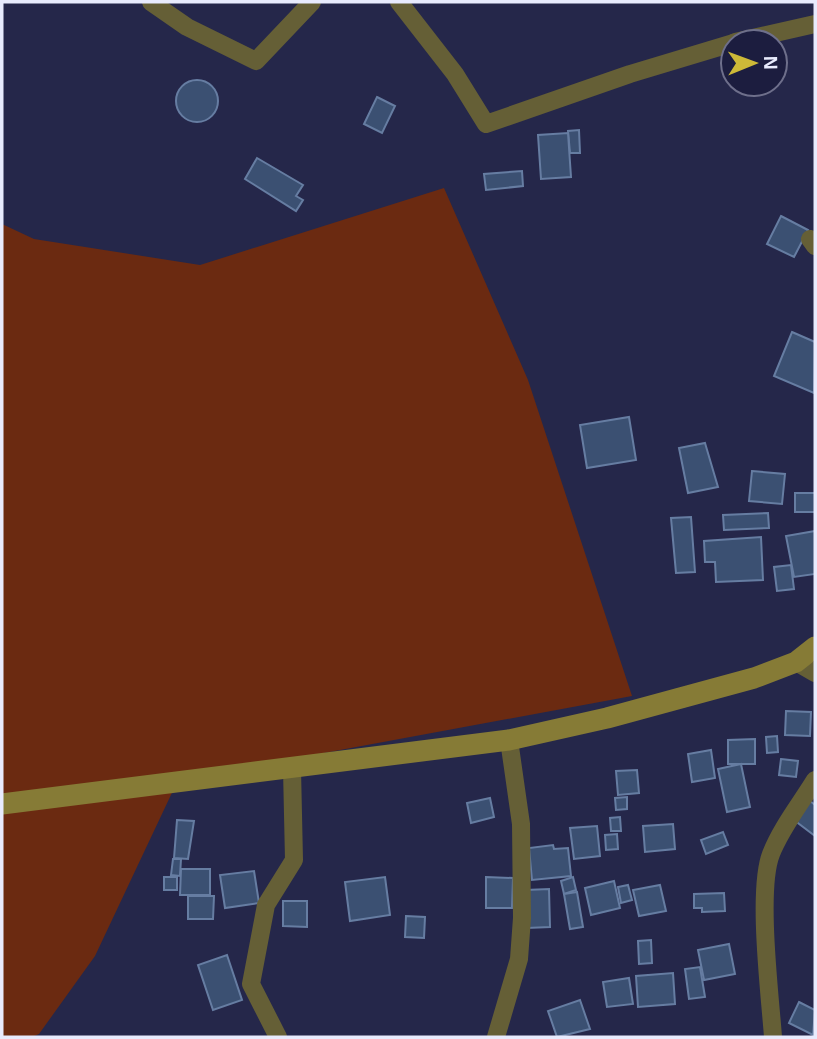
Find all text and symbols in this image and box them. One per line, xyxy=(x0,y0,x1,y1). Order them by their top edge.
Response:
north arrow xyxy=(719,28,789,98)
text: N xyxy=(760,56,781,70)

